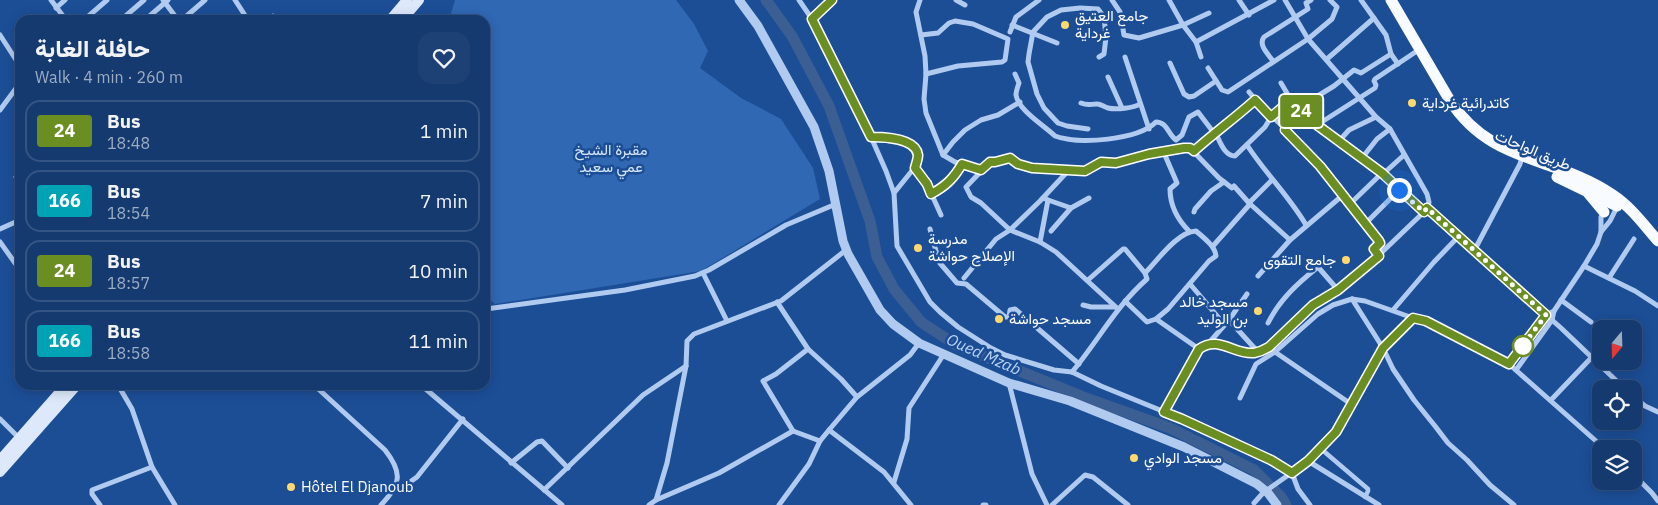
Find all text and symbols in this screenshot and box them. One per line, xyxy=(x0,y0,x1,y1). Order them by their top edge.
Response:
place label: جامع العتيق غرداية xyxy=(1075,6,1148,42)
marker: جامع العتيق غرداية xyxy=(1059,19,1071,31)
text: حافلة الغابة xyxy=(35,32,150,64)
button: heart xyxy=(418,32,470,84)
text: Walk · 4 min · 260 m xyxy=(35,67,183,87)
place label: كاتدرائية غرداية xyxy=(1422,93,1510,112)
line badge: 24 xyxy=(1278,95,1324,127)
marker: كاتدرائية غرداية xyxy=(1406,97,1418,109)
text: 24 xyxy=(1290,99,1312,122)
text: Bus xyxy=(107,109,141,133)
text: 24 xyxy=(54,119,75,142)
text: 1 min xyxy=(420,119,468,143)
street label: طريق الواحات xyxy=(1492,125,1574,175)
text: 18:48 xyxy=(107,133,150,153)
park label: مقبرة الشيخ عمي سعيد xyxy=(575,140,647,180)
your location xyxy=(1387,178,1412,203)
text: Bus xyxy=(107,179,141,203)
text: 166 xyxy=(48,189,81,212)
text: 7 min xyxy=(420,189,468,213)
text: 18:54 xyxy=(107,203,150,223)
place label: مدرسة الإصلاح حواشة xyxy=(928,229,1015,267)
marker: مدرسة الإصلاح حواشة xyxy=(912,242,924,254)
text: Bus xyxy=(107,249,141,273)
place label: جامع التقوى xyxy=(1263,250,1336,271)
marker: جامع التقوى xyxy=(1340,254,1352,266)
text: 24 xyxy=(54,259,75,282)
text: 10 min xyxy=(409,259,468,283)
text: 18:57 xyxy=(107,273,150,293)
place label: مسجد خالد بن الوليد xyxy=(1179,292,1248,329)
marker: مسجد خالد بن الوليد xyxy=(1252,305,1264,317)
place label: مسجد حواشة xyxy=(1009,309,1091,328)
marker: مسجد حواشة xyxy=(993,313,1005,325)
text: Bus xyxy=(107,319,141,343)
north arrow xyxy=(1592,320,1642,370)
map controls xyxy=(1592,320,1642,490)
text: 166 xyxy=(48,329,81,352)
text: 11 min xyxy=(409,329,468,353)
water label: Oued Mzab xyxy=(944,329,1024,379)
unlabelled marker xyxy=(1512,335,1534,357)
text: 18:58 xyxy=(107,343,150,363)
button: locate xyxy=(1592,380,1642,430)
button: layers xyxy=(1592,440,1642,490)
place label: مسجد الوادي xyxy=(1144,448,1222,471)
marker: مسجد الوادي xyxy=(1128,452,1140,464)
place label: Hôtel El Djanoub xyxy=(301,477,413,496)
marker: Hôtel El Djanoub xyxy=(285,481,297,493)

